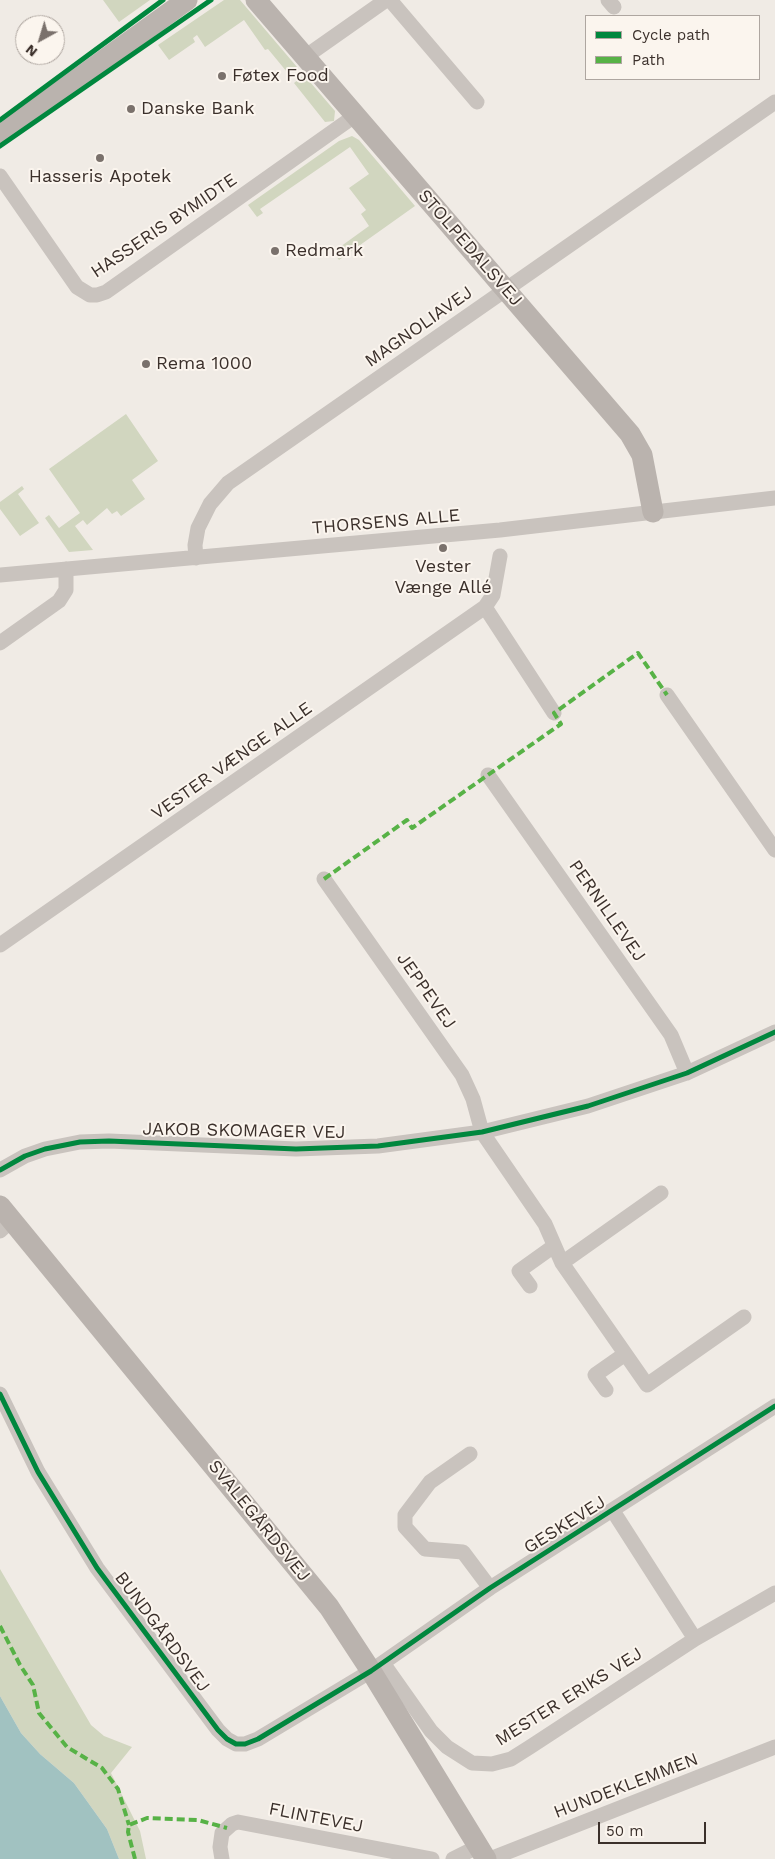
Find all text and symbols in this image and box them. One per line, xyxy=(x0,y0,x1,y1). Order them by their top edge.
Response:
north arrow xyxy=(15,15,65,65)
legend xyxy=(585,15,760,80)
text: Cycle path xyxy=(632,26,710,44)
text: N xyxy=(22,41,40,60)
text: Path xyxy=(632,51,665,69)
place label: Føtex Food xyxy=(232,65,329,87)
marker: Føtex Food xyxy=(216,70,228,82)
place label: Danske Bank xyxy=(141,98,254,120)
marker: Danske Bank xyxy=(125,103,137,115)
marker: Hasseris Apotek xyxy=(94,152,106,164)
place label: Hasseris Apotek xyxy=(29,166,171,188)
street label: HASSERIS BYMIDTE xyxy=(87,169,241,283)
street label: STOLPEDALSVEJ xyxy=(413,185,527,311)
place label: Redmark xyxy=(285,240,363,262)
marker: Redmark xyxy=(269,245,281,257)
street label: MAGNOLIAVEJ xyxy=(361,282,477,372)
place label: Rema 1000 xyxy=(156,353,252,375)
marker: Rema 1000 xyxy=(140,358,152,370)
street label: THORSENS ALLE xyxy=(311,505,461,539)
marker: Vester Vænge Allé xyxy=(437,542,449,554)
place label: Vester Vænge Allé xyxy=(394,556,492,598)
street label: VESTER VÆNGE ALLE xyxy=(148,697,316,825)
street label: PERNILLEVEJ xyxy=(564,856,650,966)
street label: JEPPEVEJ xyxy=(392,949,460,1033)
street label: JAKOB SKOMAGER VEJ xyxy=(142,1118,346,1144)
street label: SVALEGÅRDSVEJ xyxy=(203,1456,315,1586)
street label: GESKEVEJ xyxy=(520,1491,610,1559)
street label: BUNDGÅRDSVEJ xyxy=(110,1568,214,1696)
street label: MESTER ERIKS VEJ xyxy=(491,1643,647,1751)
street label: HUNDEKLEMMEN xyxy=(551,1748,701,1824)
street label: FLINTEVEJ xyxy=(267,1798,365,1838)
scale bar xyxy=(600,1812,708,1844)
text: 50 m xyxy=(606,1822,643,1840)

